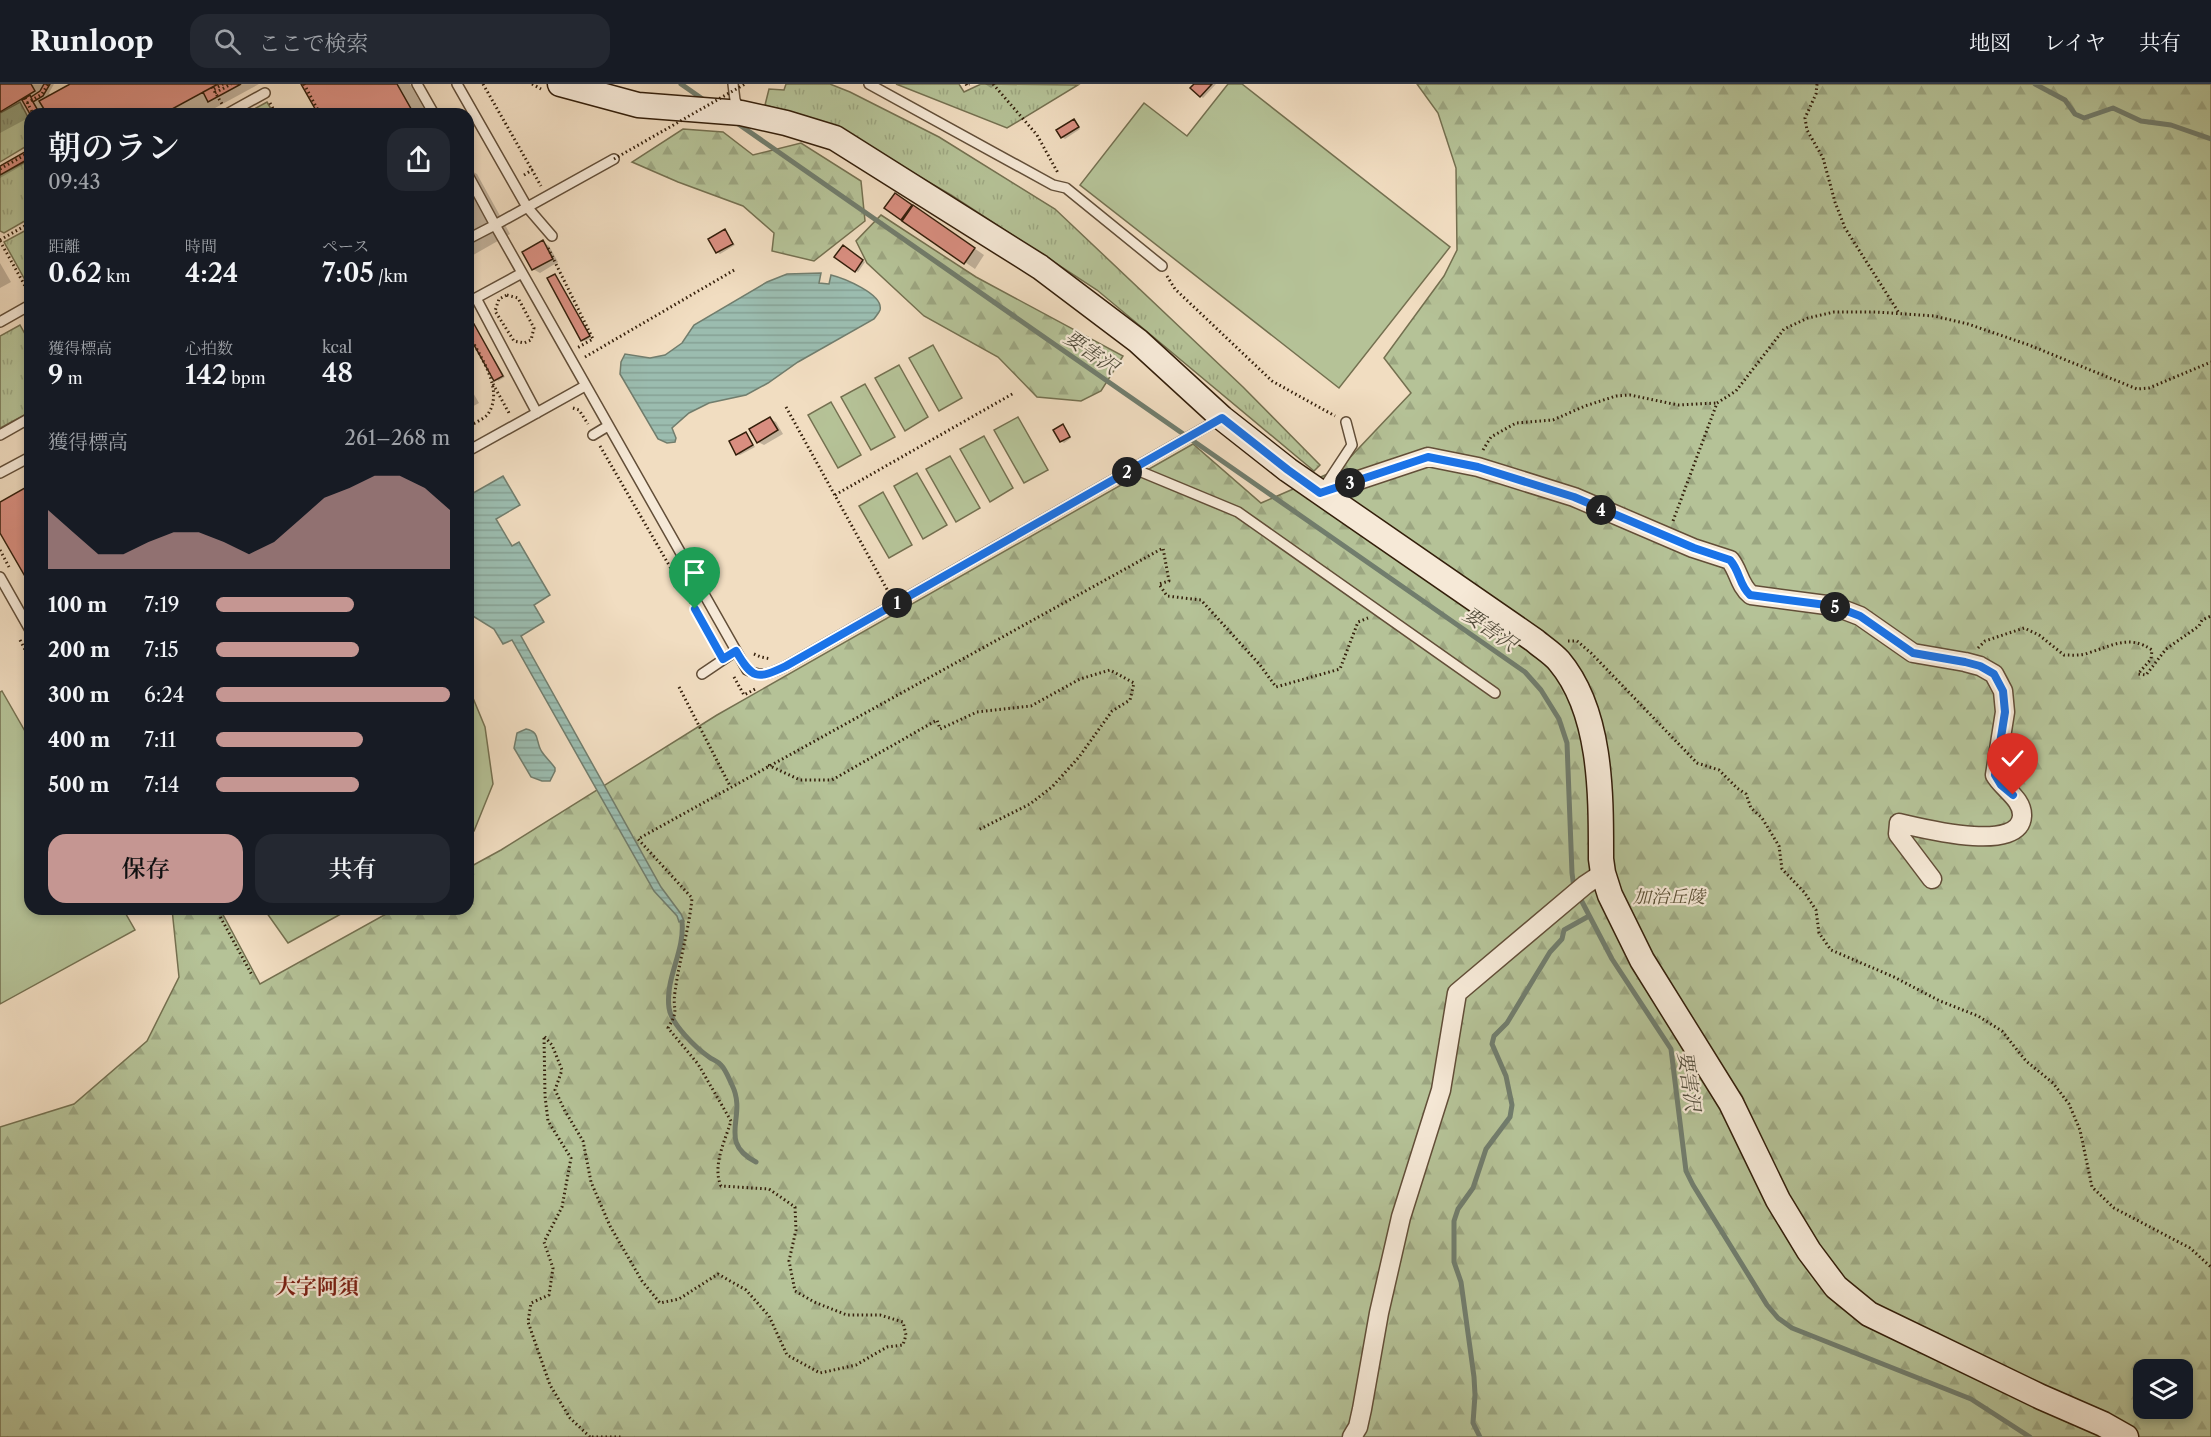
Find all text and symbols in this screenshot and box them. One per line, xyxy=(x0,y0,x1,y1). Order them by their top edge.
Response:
search box xyxy=(190,14,610,68)
text: Runloop xyxy=(30,24,154,58)
icon: search xyxy=(211,25,244,58)
text: ここで検索 xyxy=(259,30,369,57)
text: 地図 xyxy=(1969,30,2011,55)
text: レイヤ xyxy=(2044,30,2106,55)
text: 共有 xyxy=(2139,30,2181,55)
text: 朝のラン xyxy=(48,127,180,168)
button: share xyxy=(387,128,450,191)
text: 09:43 xyxy=(48,170,101,194)
text: 距離 xyxy=(48,236,80,256)
text: 時間 xyxy=(185,236,217,256)
text: ペース xyxy=(322,236,369,256)
text: 0.62 xyxy=(48,257,102,289)
text: 4:24 xyxy=(185,257,238,289)
text: 7:05 xyxy=(322,257,374,289)
text: km xyxy=(102,266,130,286)
text: /km xyxy=(374,266,408,286)
water label: 要害沢 xyxy=(1060,325,1125,381)
text: kcal xyxy=(322,337,352,357)
text: 獲得標高 xyxy=(48,338,112,358)
text: 心拍数 xyxy=(185,338,233,358)
text: 48 xyxy=(322,357,353,389)
text: 9 xyxy=(48,359,63,391)
text: 142 xyxy=(185,359,227,391)
text: m xyxy=(63,368,83,388)
text: bpm xyxy=(227,368,266,388)
text: 261–268 m xyxy=(345,426,450,450)
text: 獲得標高 xyxy=(48,430,128,454)
pin: 2 xyxy=(1112,457,1142,487)
text: 2 xyxy=(1122,462,1132,482)
pin: 3 xyxy=(1335,468,1365,498)
text: 3 xyxy=(1345,473,1355,493)
pin: 4 xyxy=(1586,495,1616,525)
text: 4 xyxy=(1596,500,1606,520)
pin xyxy=(669,547,720,609)
icon: arrive xyxy=(678,556,711,589)
pin: 1 xyxy=(882,588,912,618)
pin: 5 xyxy=(1820,592,1850,622)
text: 100 m xyxy=(48,593,107,617)
text: 7:19 xyxy=(144,593,180,617)
text: 1 xyxy=(893,593,901,613)
text: 5 xyxy=(1831,597,1839,617)
water label: 要害沢 xyxy=(1459,602,1524,658)
text: 200 m xyxy=(48,638,110,662)
text: 7:15 xyxy=(144,638,179,662)
text: 300 m xyxy=(48,683,110,707)
text: 6:24 xyxy=(144,683,184,707)
text: 400 m xyxy=(48,728,110,752)
text: 7:11 xyxy=(144,728,176,752)
pin xyxy=(1987,733,2038,795)
icon: check xyxy=(1996,742,2029,775)
text: 500 m xyxy=(48,773,109,797)
text: 7:14 xyxy=(144,773,179,797)
button: 保存 xyxy=(48,834,243,903)
button: 共有 xyxy=(255,834,450,903)
park label: 加治丘陵 xyxy=(1633,886,1707,908)
water label: 要害沢 xyxy=(1673,1050,1705,1115)
district label: 大字阿須 xyxy=(275,1274,359,1299)
map controls xyxy=(2133,1359,2193,1419)
button: layers xyxy=(2133,1359,2193,1419)

